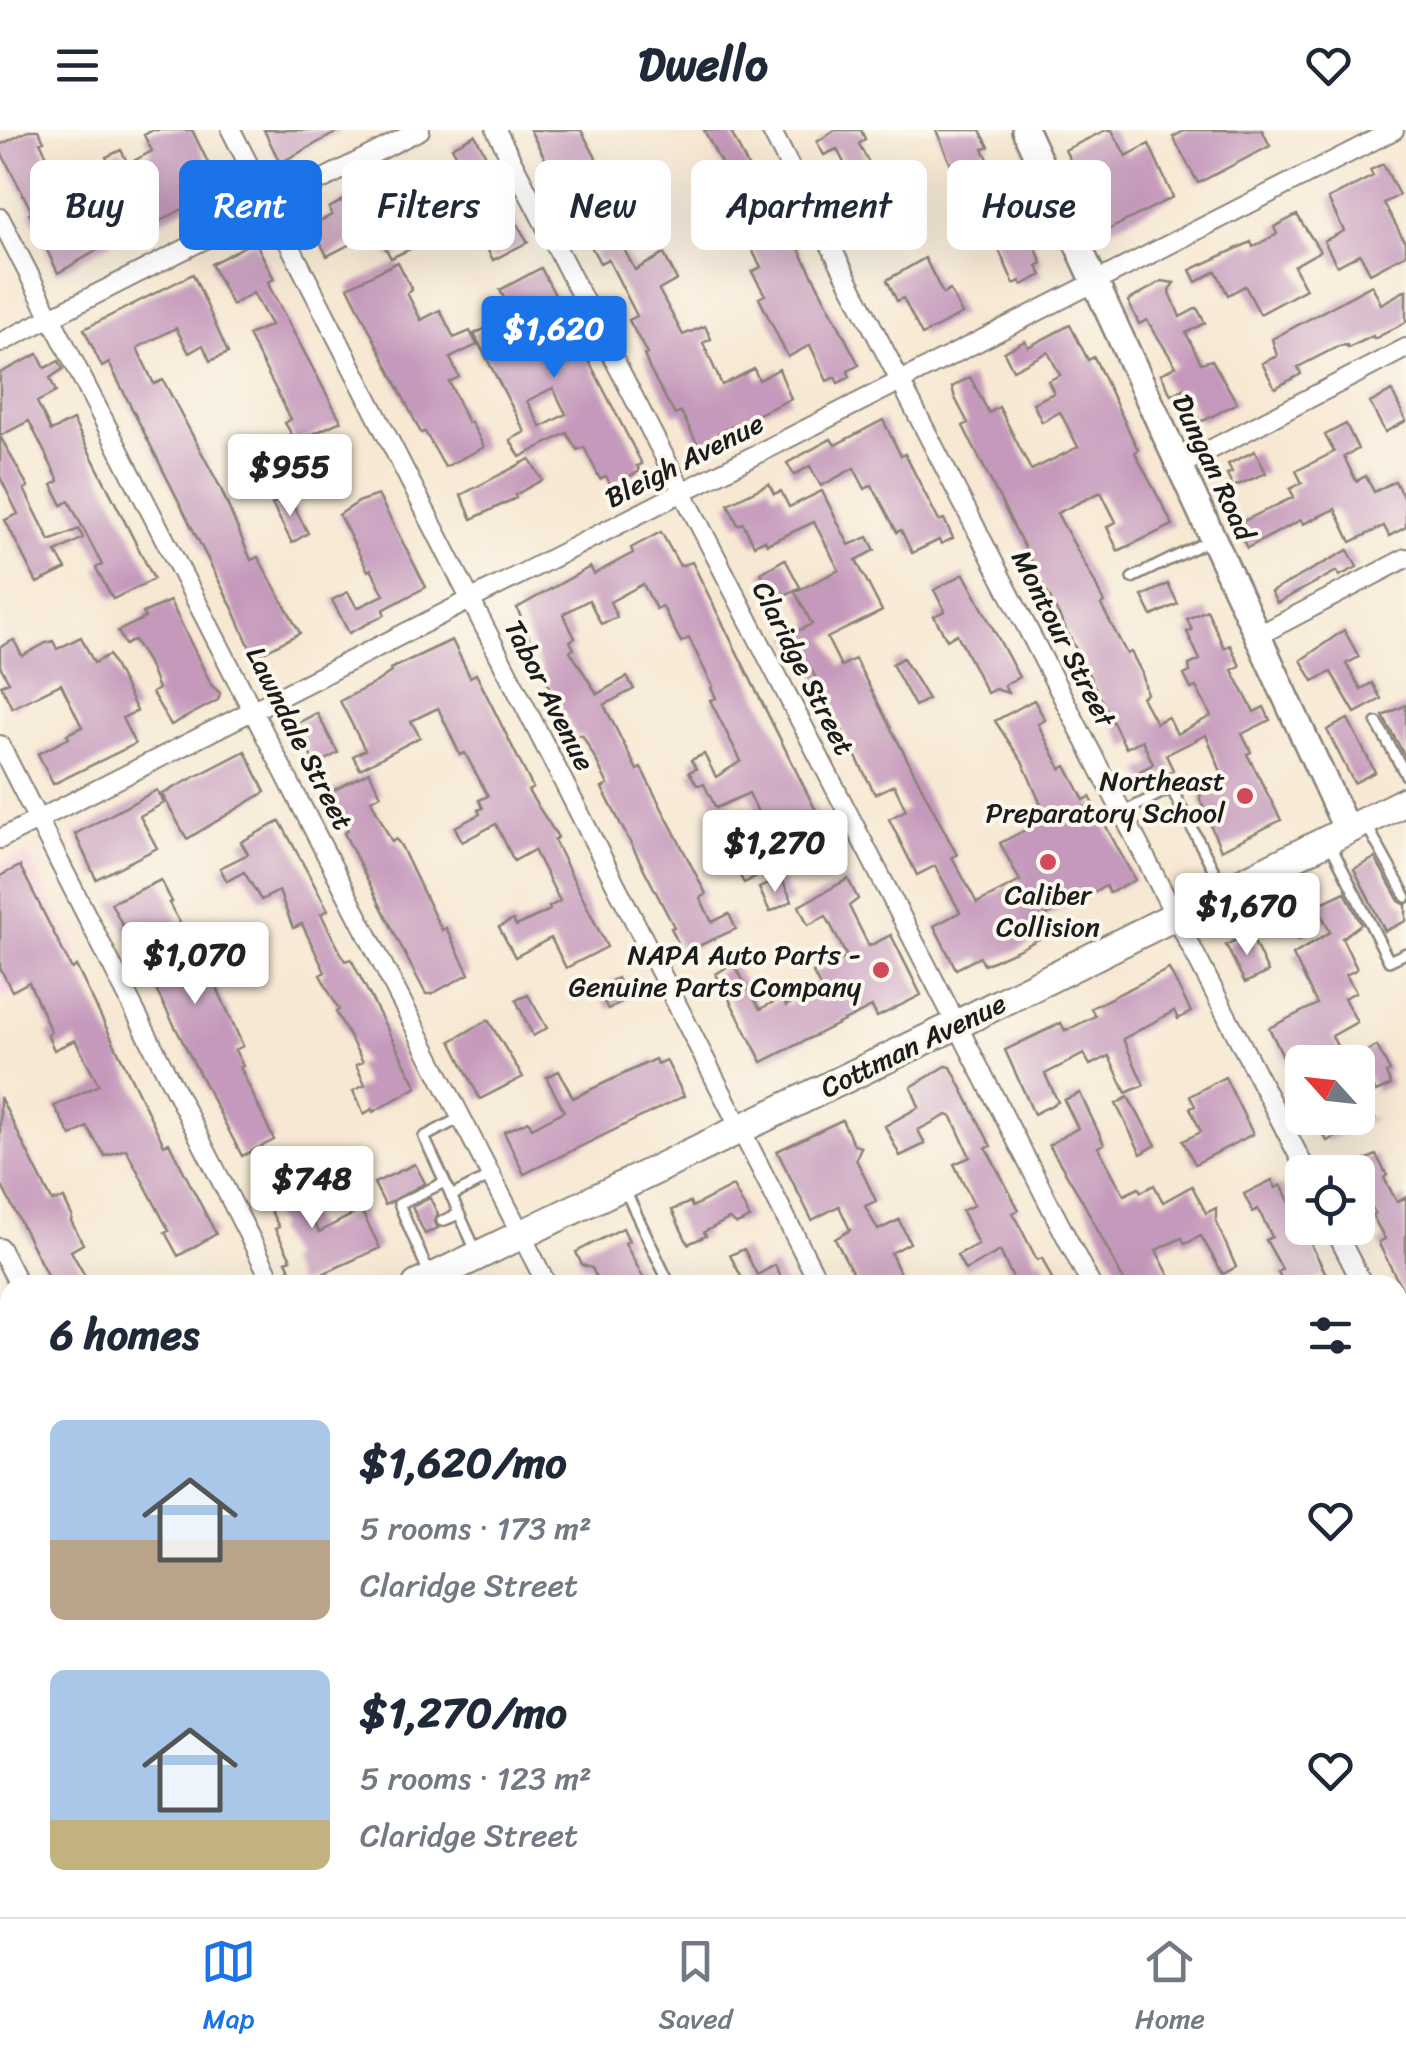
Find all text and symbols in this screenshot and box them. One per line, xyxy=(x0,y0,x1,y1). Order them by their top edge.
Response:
text: Dwello xyxy=(638,25,768,105)
icon: menu xyxy=(50,38,105,93)
icon: heart xyxy=(1301,38,1356,93)
chip: Buy xyxy=(30,160,159,250)
chip: Rent xyxy=(179,160,322,250)
chip: Filters xyxy=(342,160,515,250)
chip: New xyxy=(535,160,671,250)
chip: Apartment xyxy=(691,160,927,250)
chip: House xyxy=(947,160,1111,250)
pin: $1,620 xyxy=(473,296,635,381)
text: $1,620 xyxy=(504,300,604,357)
street label: Dungan Road xyxy=(1158,386,1270,551)
street label: Bleigh Avenue xyxy=(596,399,773,522)
pin: $955 xyxy=(231,434,349,519)
text: $955 xyxy=(250,438,330,495)
street label: Montour Street xyxy=(998,541,1130,737)
street label: Claridge Street xyxy=(738,572,869,764)
street label: Tabor Avenue xyxy=(490,611,609,780)
street label: Lawndale Street xyxy=(232,637,367,839)
place label: Northeast Preparatory School xyxy=(986,756,1226,837)
marker: Northeast Preparatory School xyxy=(1234,785,1256,807)
pin: $1,270 xyxy=(694,810,856,895)
text: $1,270 xyxy=(725,814,825,871)
marker: Caliber Collision xyxy=(1037,851,1059,873)
place label: Caliber Collision xyxy=(996,870,1100,951)
pin: $1,670 xyxy=(1166,873,1328,958)
text: $1,670 xyxy=(1197,877,1297,934)
pin: $1,070 xyxy=(114,922,276,1007)
text: $1,070 xyxy=(144,926,246,983)
place label: NAPA Auto Parts - Genuine Parts Company xyxy=(569,930,862,1011)
marker: NAPA Auto Parts - Genuine Parts Company xyxy=(870,959,892,981)
street label: Cottman Avenue xyxy=(812,979,1015,1112)
north arrow xyxy=(1285,1045,1375,1135)
map controls xyxy=(1285,1045,1375,1245)
pin: $748 xyxy=(253,1146,371,1231)
text: $748 xyxy=(272,1150,352,1207)
button: locate xyxy=(1285,1155,1375,1245)
text: 6 homes xyxy=(50,1298,199,1372)
icon: filters xyxy=(1303,1308,1358,1363)
text: $1,620/mo xyxy=(360,1426,567,1500)
icon: home xyxy=(130,1460,250,1580)
icon: heart xyxy=(1303,1493,1358,1548)
text: 5 rooms · 173 m² xyxy=(360,1500,591,1557)
text: Claridge Street xyxy=(360,1557,578,1614)
text: $1,270/mo xyxy=(360,1676,567,1750)
icon: home xyxy=(130,1710,250,1830)
icon: heart xyxy=(1303,1743,1358,1798)
text: 5 rooms · 123 m² xyxy=(360,1750,592,1807)
text: Claridge Street xyxy=(360,1807,578,1864)
tab: Map xyxy=(201,1934,256,2043)
tab: Saved xyxy=(659,1934,732,2043)
tab: Home xyxy=(1135,1934,1205,2043)

